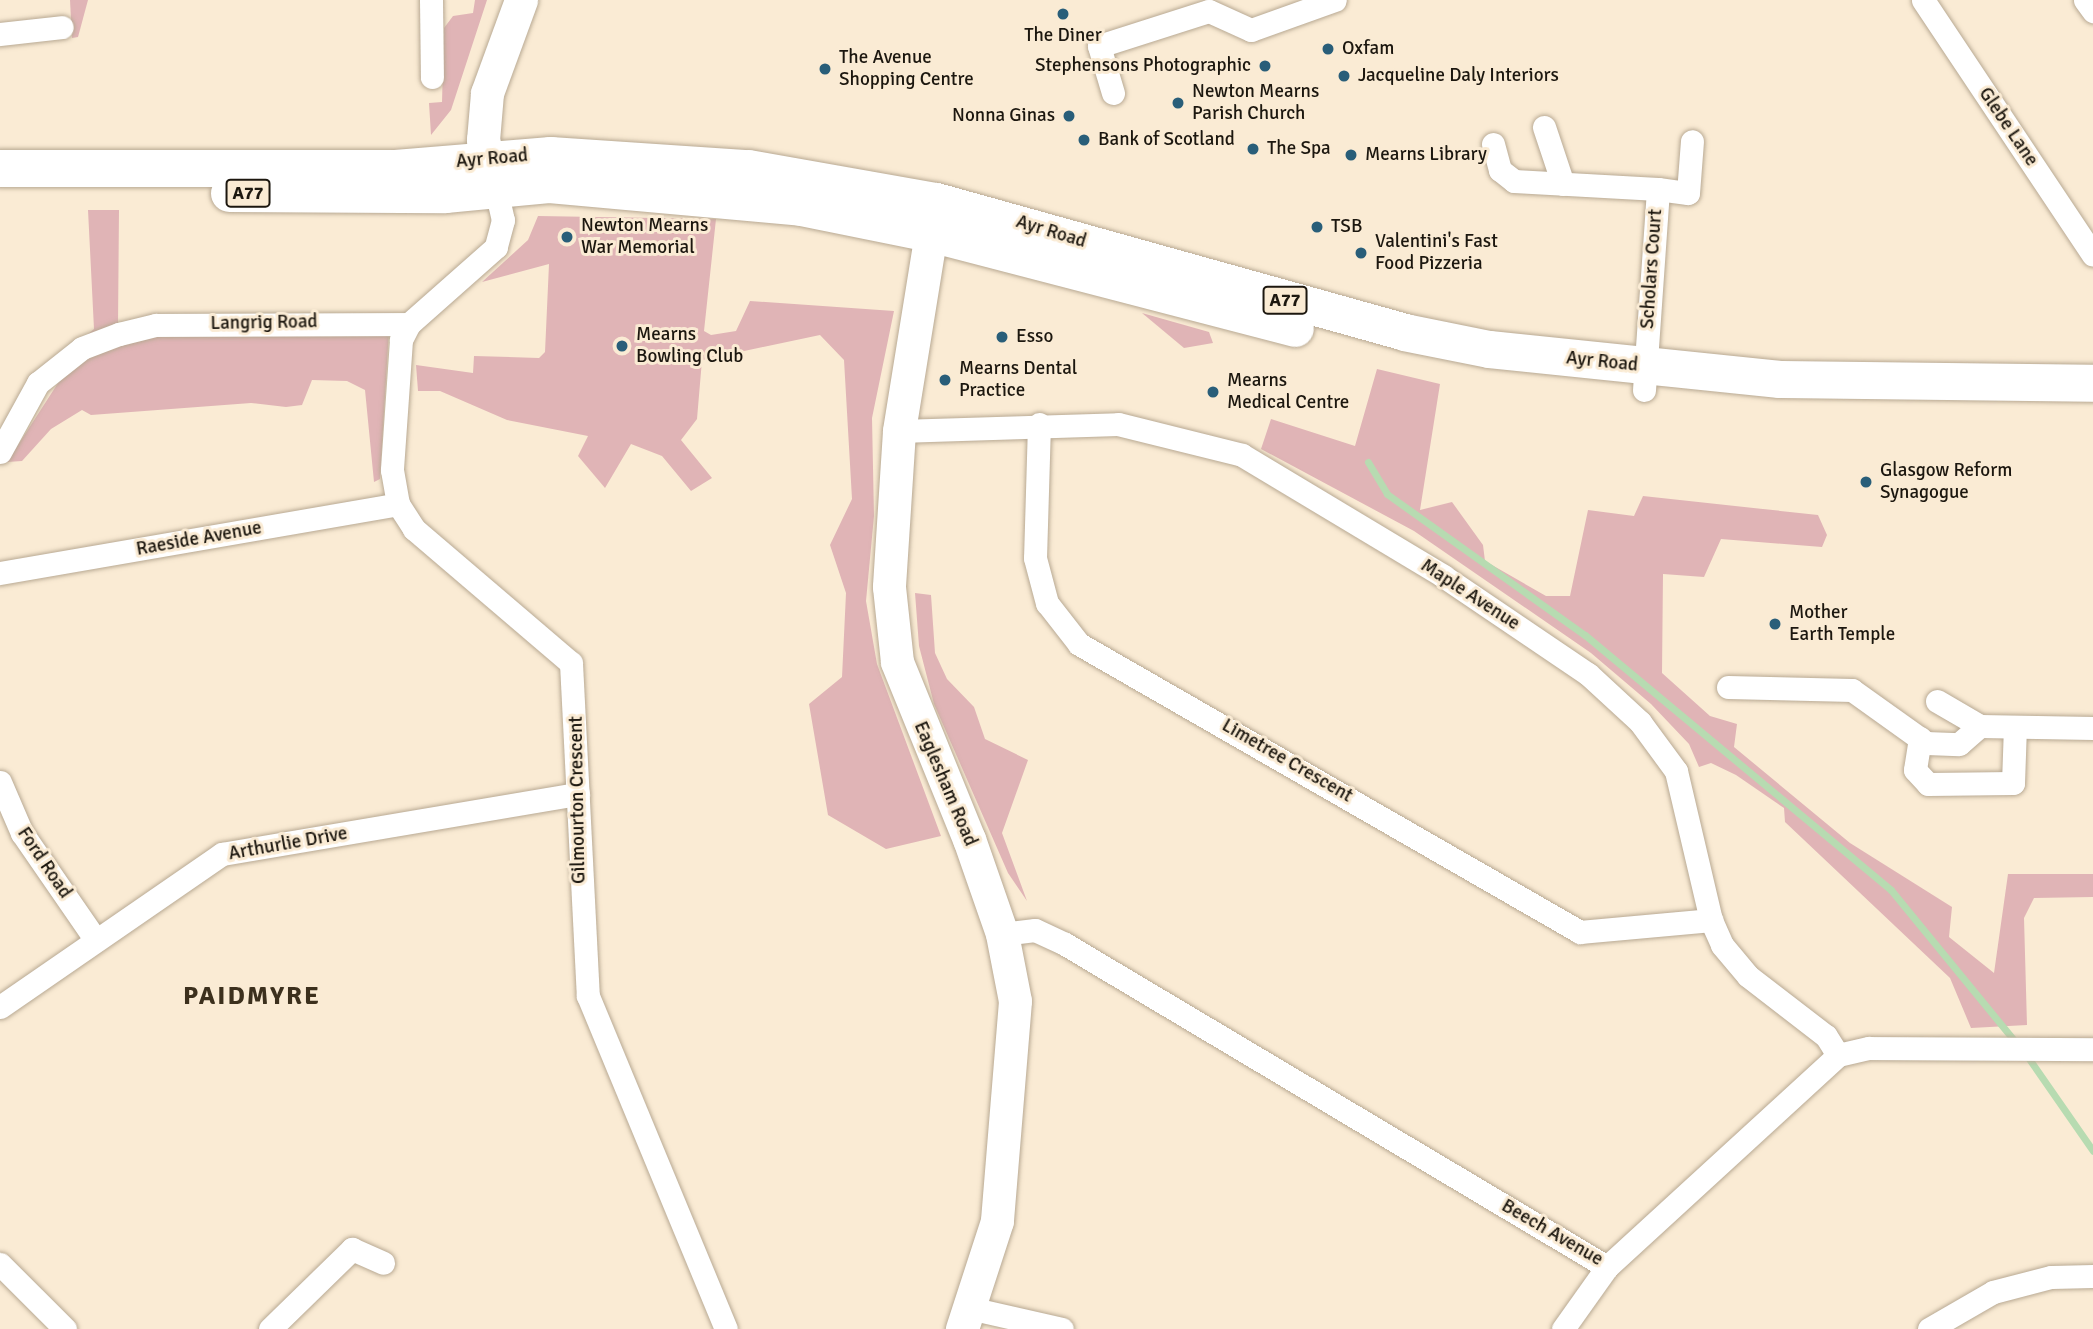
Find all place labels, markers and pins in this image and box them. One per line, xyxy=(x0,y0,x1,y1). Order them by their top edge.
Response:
marker: The Diner xyxy=(1055,6,1071,22)
place label: The Diner xyxy=(1024,25,1102,47)
place label: Oxfam xyxy=(1342,38,1394,60)
marker: Oxfam xyxy=(1320,41,1336,57)
place label: The Avenue Shopping Centre xyxy=(839,47,974,91)
place label: Stephensons Photographic xyxy=(1035,55,1251,77)
marker: Stephensons Photographic xyxy=(1257,58,1273,74)
marker: The Avenue Shopping Centre xyxy=(817,61,833,77)
place label: Jacqueline Daly Interiors xyxy=(1358,65,1559,87)
marker: Jacqueline Daly Interiors xyxy=(1336,68,1352,84)
place label: Newton Mearns Parish Church xyxy=(1192,81,1319,125)
marker: Newton Mearns Parish Church xyxy=(1170,95,1186,111)
place label: Nonna Ginas xyxy=(952,105,1055,127)
marker: Nonna Ginas xyxy=(1061,108,1077,124)
place label: Bank of Scotland xyxy=(1098,129,1235,151)
marker: Bank of Scotland xyxy=(1076,132,1092,148)
place label: The Spa xyxy=(1267,138,1331,160)
marker: The Spa xyxy=(1245,141,1261,157)
place label: Mearns Library xyxy=(1365,144,1487,166)
marker: Mearns Library xyxy=(1343,147,1359,163)
place label: Newton Mearns War Memorial xyxy=(581,215,708,259)
place label: TSB xyxy=(1331,216,1362,238)
marker: TSB xyxy=(1309,219,1325,235)
marker: Newton Mearns War Memorial xyxy=(559,229,575,245)
place label: Valentini's Fast Food Pizzeria xyxy=(1375,231,1498,275)
marker: Valentini's Fast Food Pizzeria xyxy=(1353,245,1369,261)
place label: Mearns Bowling Club xyxy=(636,324,743,368)
place label: Esso xyxy=(1016,326,1053,348)
marker: Esso xyxy=(994,329,1010,345)
marker: Mearns Bowling Club xyxy=(614,338,630,354)
place label: Mearns Dental Practice xyxy=(959,358,1077,402)
place label: Mearns Medical Centre xyxy=(1227,370,1349,414)
marker: Mearns Dental Practice xyxy=(937,372,953,388)
marker: Mearns Medical Centre xyxy=(1205,384,1221,400)
place label: Glasgow Reform Synagogue xyxy=(1880,460,2012,504)
marker: Glasgow Reform Synagogue xyxy=(1858,474,1874,490)
place label: Mother Earth Temple xyxy=(1789,602,1895,646)
marker: Mother Earth Temple xyxy=(1767,616,1783,632)

